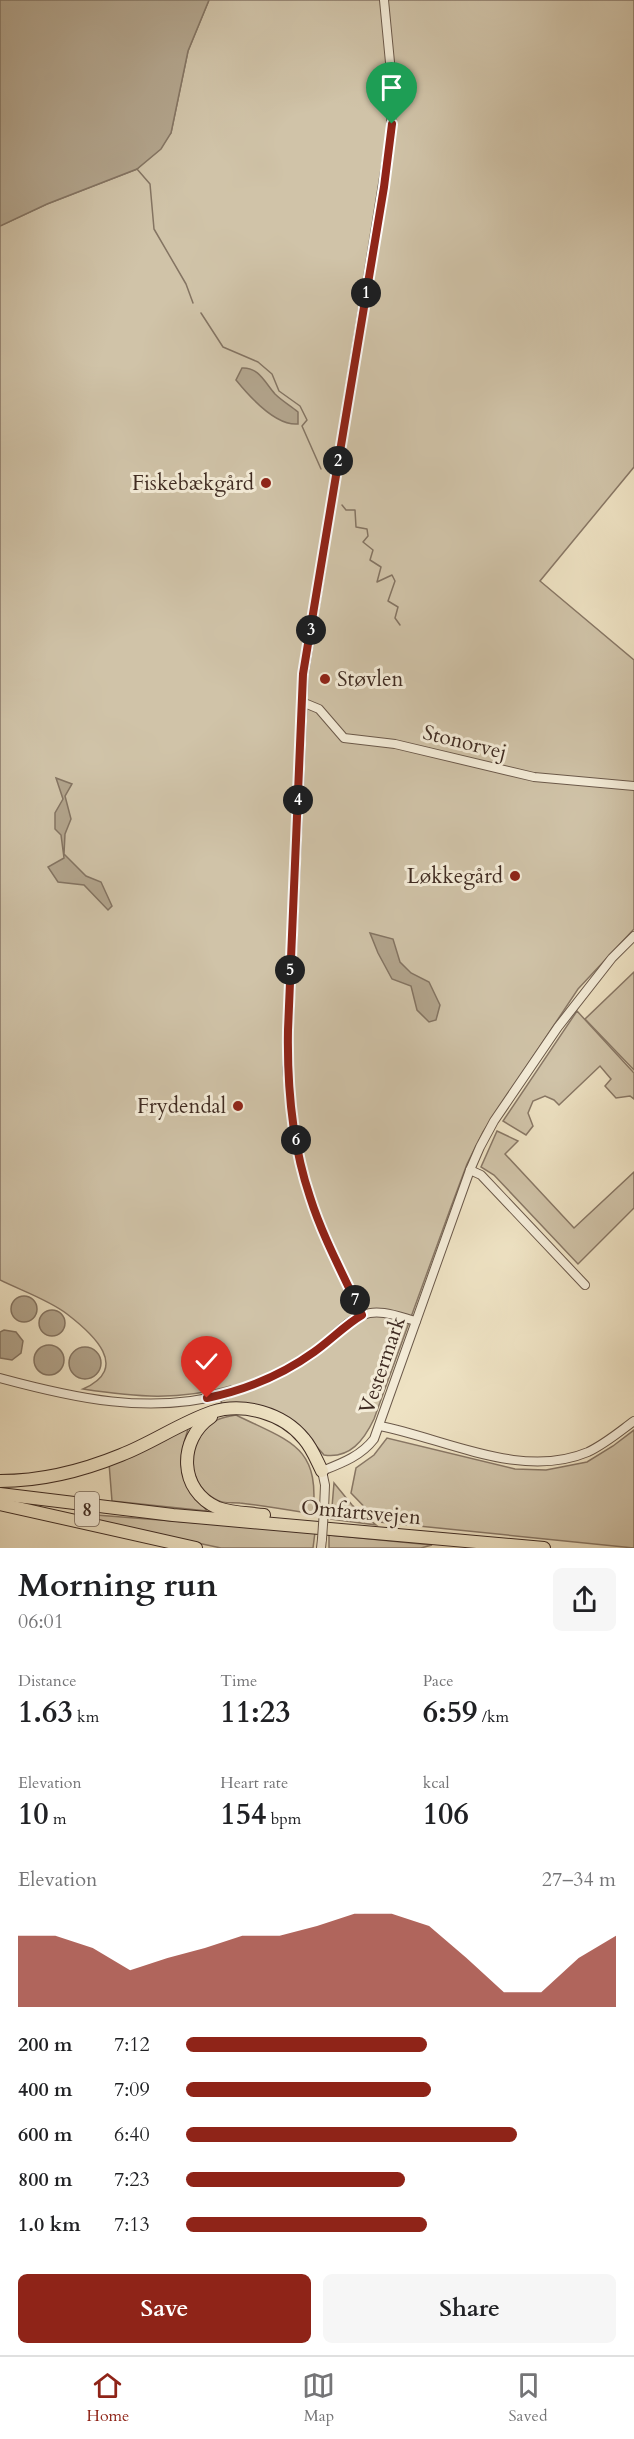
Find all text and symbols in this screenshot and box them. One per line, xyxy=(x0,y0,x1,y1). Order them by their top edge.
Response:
pin xyxy=(366,62,417,124)
icon: arrive xyxy=(375,71,408,104)
pin: 1 xyxy=(351,278,381,308)
text: 1 xyxy=(362,282,370,304)
pin: 2 xyxy=(323,446,353,476)
text: 2 xyxy=(334,450,342,472)
place label: Fiskebækgård xyxy=(132,469,254,498)
marker: Fiskebækgård xyxy=(259,476,273,490)
pin: 3 xyxy=(296,615,326,645)
text: 3 xyxy=(307,619,315,641)
place label: Støvlen xyxy=(337,665,403,694)
marker: Støvlen xyxy=(318,672,332,686)
street label: Stonorvej xyxy=(420,718,510,767)
pin: 4 xyxy=(283,785,313,815)
text: 4 xyxy=(294,789,302,811)
place label: Løkkegård xyxy=(407,862,503,891)
marker: Løkkegård xyxy=(508,869,522,883)
pin: 5 xyxy=(275,955,305,985)
text: 5 xyxy=(286,959,294,981)
place label: Frydendal xyxy=(137,1092,226,1121)
marker: Frydendal xyxy=(231,1099,245,1113)
pin: 6 xyxy=(281,1125,311,1155)
text: 6 xyxy=(292,1129,300,1151)
pin: 7 xyxy=(340,1285,370,1315)
text: 7 xyxy=(351,1289,359,1311)
street label: Vestermark xyxy=(352,1312,413,1418)
pin xyxy=(181,1336,232,1398)
icon: check xyxy=(190,1345,223,1378)
road number: 8 xyxy=(75,1492,99,1526)
street label: Omfartsvejen xyxy=(300,1493,422,1532)
text: Morning run xyxy=(18,1563,218,1608)
button: share xyxy=(553,1568,616,1631)
text: 06:01 xyxy=(18,1608,64,1635)
text: Distance xyxy=(18,1670,76,1692)
text: Time xyxy=(220,1670,257,1692)
text: Pace xyxy=(423,1670,454,1692)
text: 1.63 xyxy=(18,1692,73,1733)
text: 11:23 xyxy=(220,1692,291,1733)
text: 6:59 xyxy=(423,1692,477,1733)
text: km xyxy=(73,1706,99,1728)
text: /km xyxy=(477,1706,509,1728)
text: Elevation xyxy=(18,1772,82,1794)
text: Heart rate xyxy=(220,1772,288,1794)
text: kcal xyxy=(423,1772,450,1794)
text: 10 xyxy=(18,1794,49,1835)
text: 154 xyxy=(220,1794,266,1835)
text: 106 xyxy=(423,1794,469,1835)
text: m xyxy=(49,1808,67,1830)
text: bpm xyxy=(266,1808,301,1830)
text: Elevation xyxy=(18,1866,97,1893)
text: 27–34 m xyxy=(542,1866,616,1893)
text: 200 m xyxy=(18,2031,73,2058)
text: 7:12 xyxy=(114,2031,150,2058)
text: 400 m xyxy=(18,2076,73,2103)
text: 7:09 xyxy=(114,2076,150,2103)
text: 600 m xyxy=(18,2121,73,2148)
text: 6:40 xyxy=(114,2121,150,2148)
text: 800 m xyxy=(18,2166,73,2193)
text: 7:23 xyxy=(114,2166,150,2193)
text: 1.0 km xyxy=(18,2211,81,2238)
text: 7:13 xyxy=(114,2211,150,2238)
button: Save xyxy=(18,2274,311,2343)
button: Share xyxy=(323,2274,616,2343)
tab: Home xyxy=(87,2369,129,2427)
tab: Map xyxy=(302,2369,335,2427)
tab: Saved xyxy=(509,2369,547,2427)

